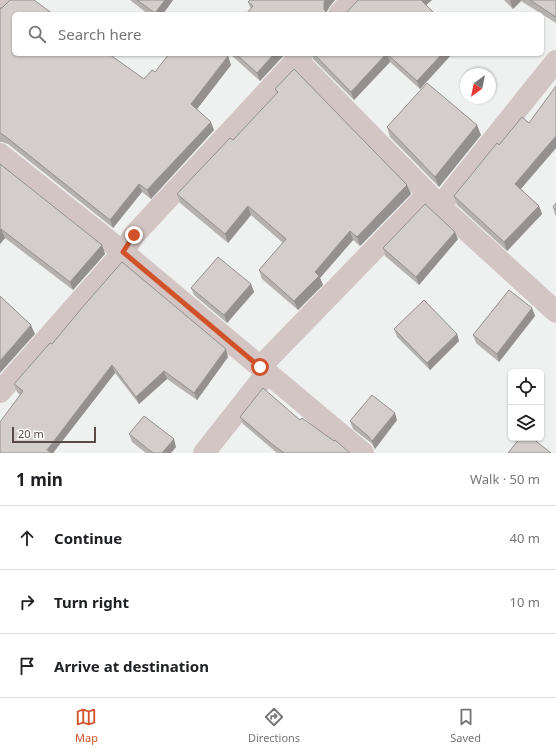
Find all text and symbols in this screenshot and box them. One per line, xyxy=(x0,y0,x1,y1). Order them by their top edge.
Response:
search box xyxy=(12,12,544,56)
icon: search xyxy=(26,23,48,45)
text: Search here xyxy=(58,24,141,44)
north arrow xyxy=(460,68,496,104)
route end xyxy=(125,226,143,244)
route start xyxy=(251,358,269,376)
map controls xyxy=(508,369,544,441)
button: locate xyxy=(508,369,544,405)
button: layers xyxy=(508,405,544,441)
scale bar xyxy=(12,425,96,444)
text: 20 m xyxy=(18,426,44,441)
text: 1 min xyxy=(16,468,63,491)
text: Walk · 50 m xyxy=(470,470,540,488)
icon: ahead xyxy=(16,527,38,549)
text: Continue xyxy=(54,528,122,548)
text: 40 m xyxy=(510,529,540,547)
icon: right xyxy=(16,591,38,613)
text: Turn right xyxy=(54,592,129,612)
text: 10 m xyxy=(510,593,540,611)
icon: arrive xyxy=(16,655,38,677)
text: Arrive at destination xyxy=(54,656,209,676)
tab: Map xyxy=(75,706,98,745)
tab: Directions xyxy=(248,706,300,745)
tab: Saved xyxy=(450,706,481,745)

